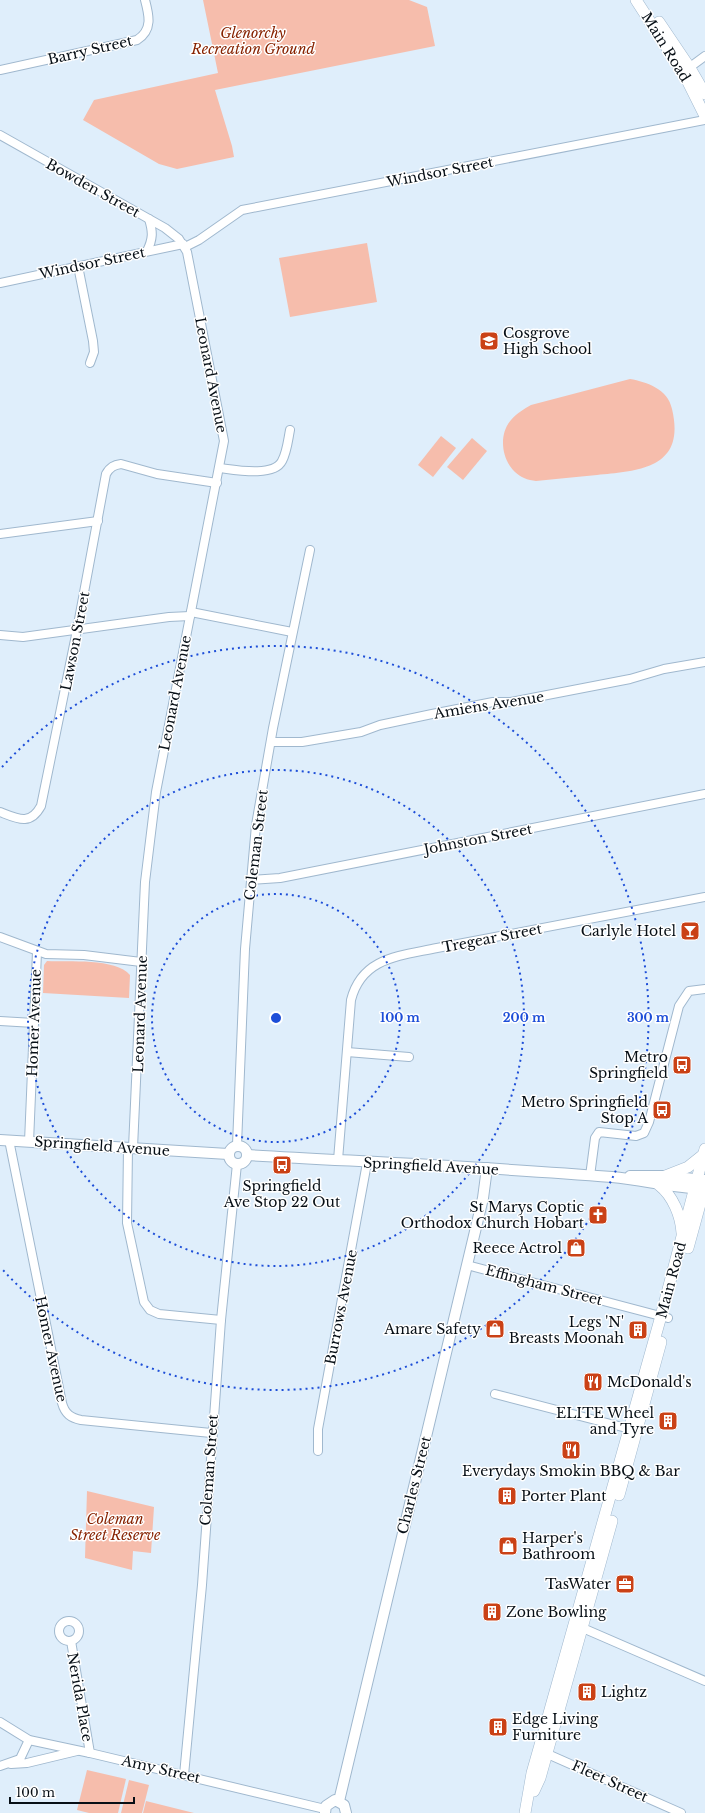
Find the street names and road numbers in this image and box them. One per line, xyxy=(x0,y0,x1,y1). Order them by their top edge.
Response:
street label: Main Road xyxy=(638,9,695,86)
street label: Barry Street xyxy=(46,31,135,69)
street label: Windsor Street xyxy=(384,153,496,191)
street label: Bowden Street xyxy=(43,155,144,222)
street label: Windsor Street xyxy=(36,243,147,283)
street label: Leonard Avenue xyxy=(191,316,231,434)
street label: Lawson Street xyxy=(57,589,94,692)
street label: Leonard Avenue xyxy=(155,634,195,752)
street label: Amiens Avenue xyxy=(432,687,545,723)
street label: Coleman Street xyxy=(240,788,272,901)
street label: Johnston Street xyxy=(420,820,534,859)
street label: Tregear Street xyxy=(441,919,544,957)
street label: Leonard Avenue xyxy=(129,955,151,1073)
street label: Homer Avenue xyxy=(23,969,45,1077)
street label: Springfield Avenue xyxy=(34,1132,170,1160)
street label: Springfield Avenue xyxy=(363,1153,499,1179)
street label: Main Road xyxy=(652,1239,690,1320)
street label: Burrows Avenue xyxy=(321,1248,361,1366)
street label: Effingham Street xyxy=(484,1261,605,1309)
street label: Homer Avenue xyxy=(31,1294,71,1404)
street label: Coleman Street xyxy=(196,1413,222,1526)
street label: Charles Street xyxy=(393,1433,435,1536)
street label: Nerida Place xyxy=(63,1651,97,1743)
street label: Amy Street xyxy=(119,1751,203,1787)
street label: Fleet Street xyxy=(569,1756,651,1806)

